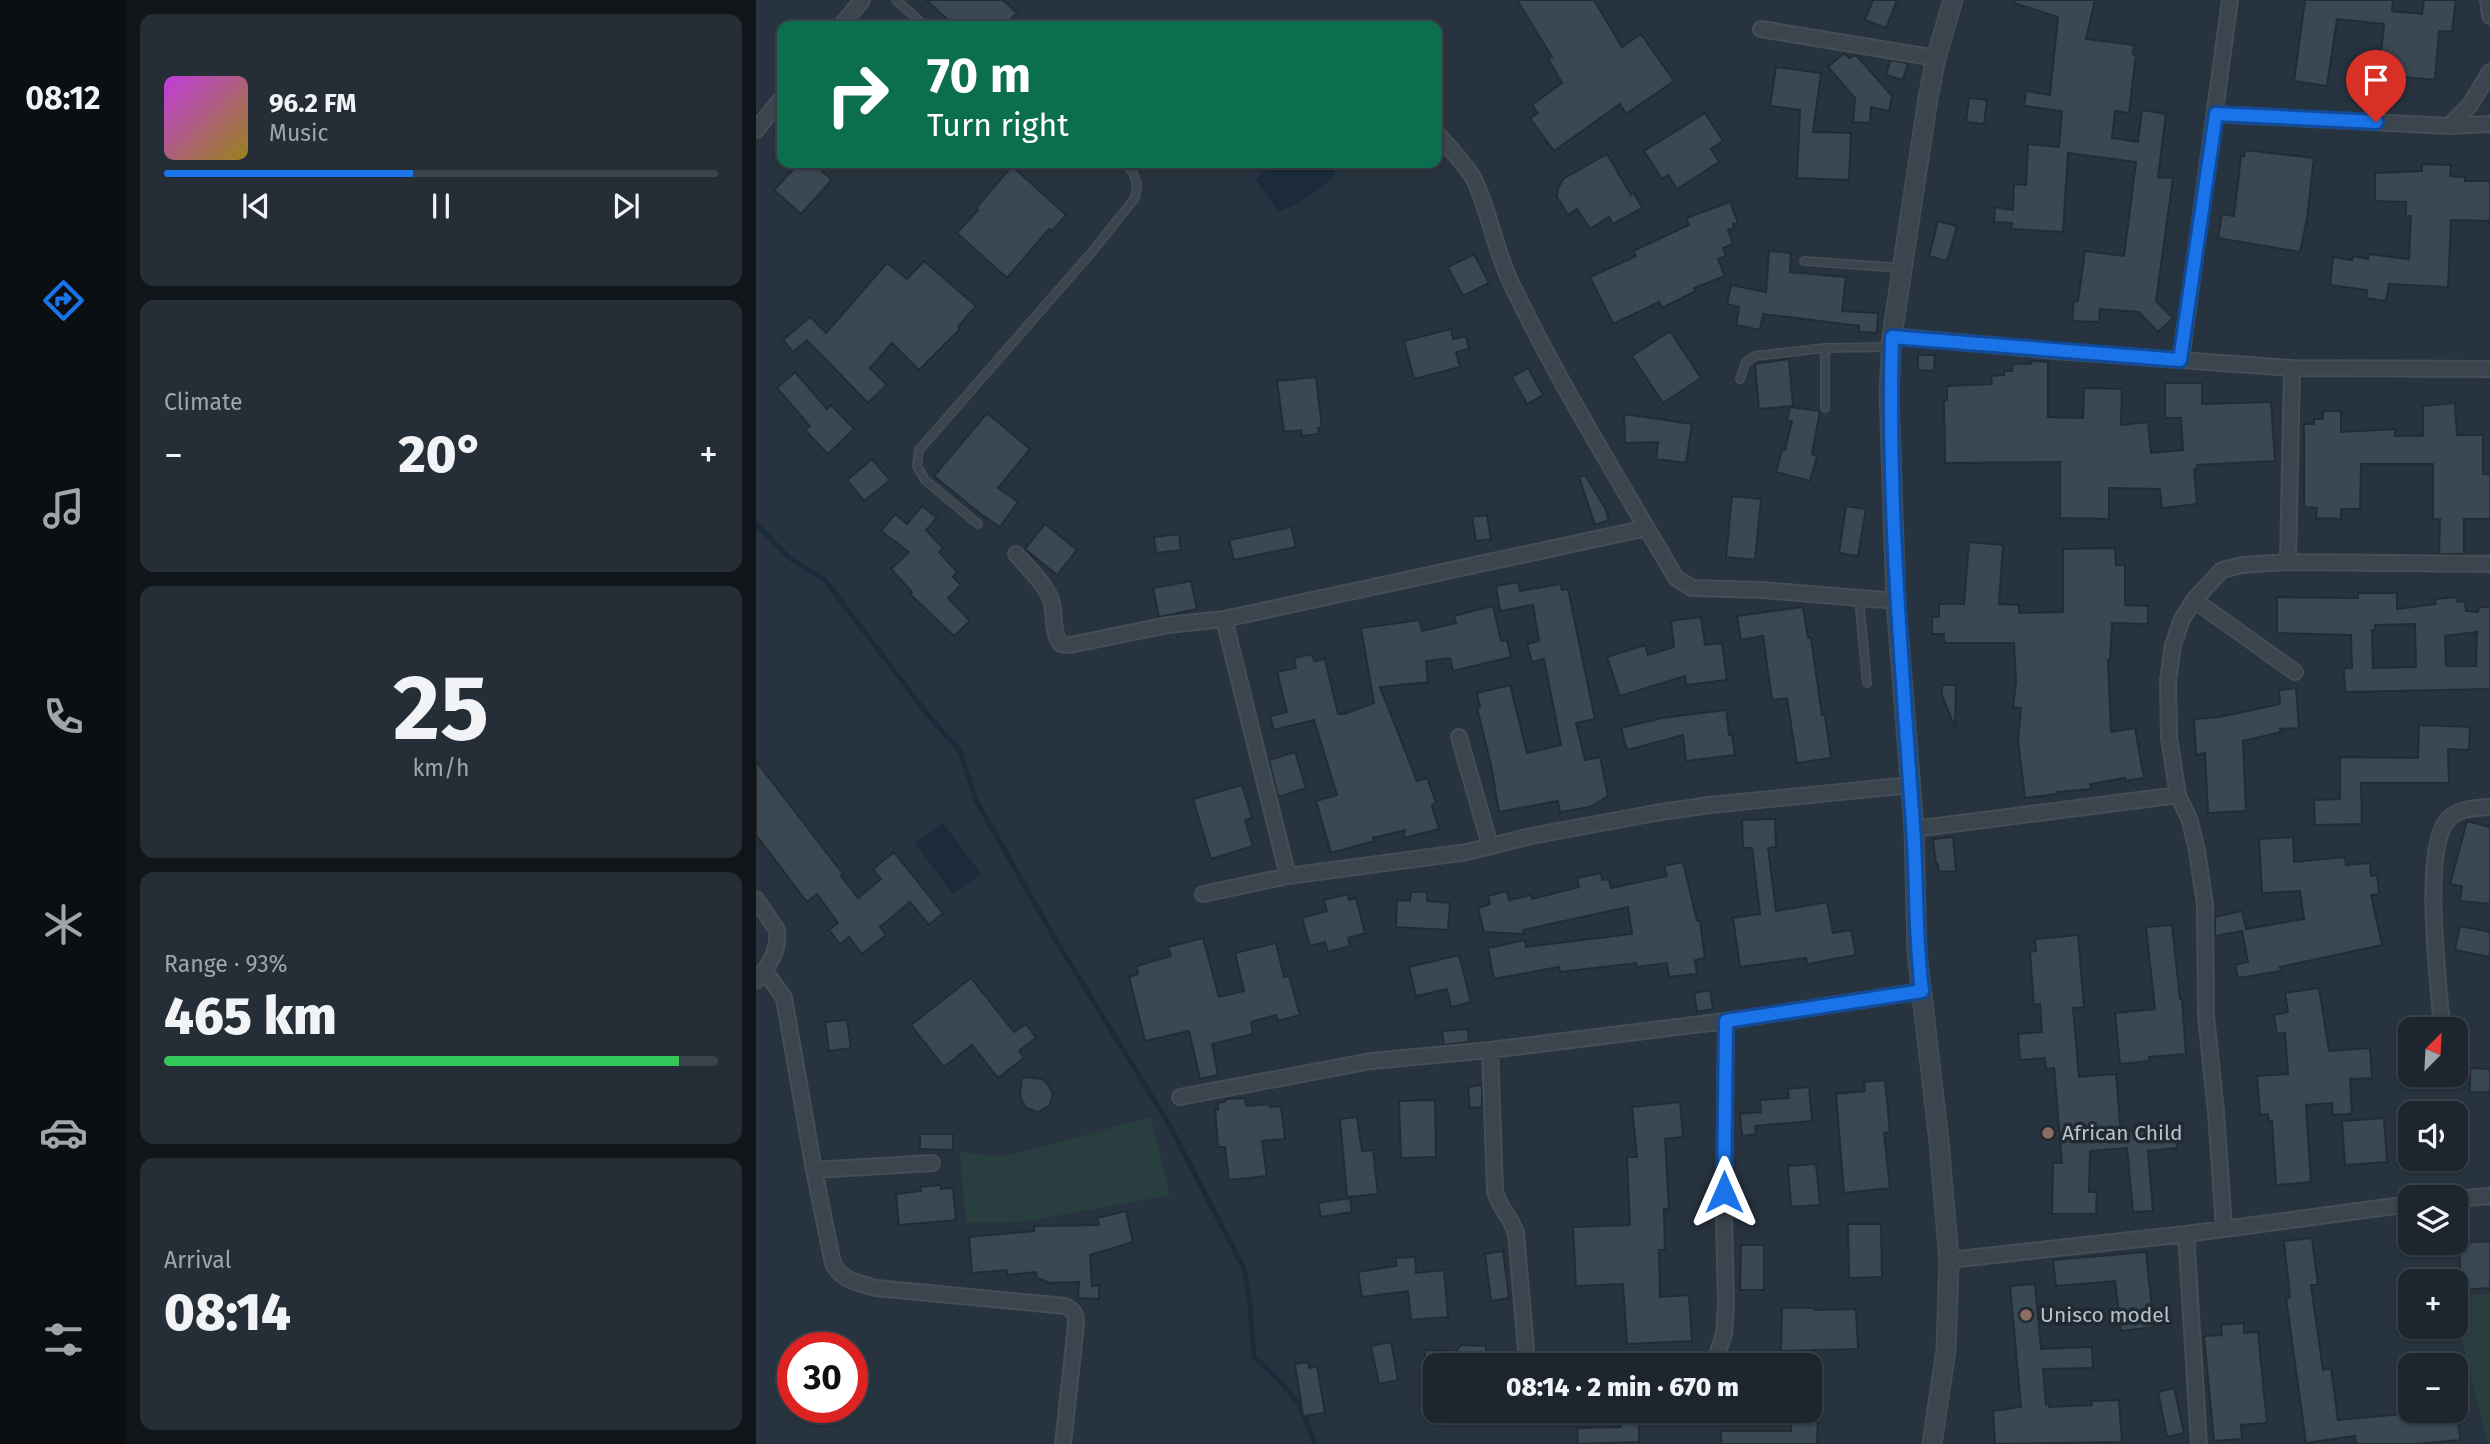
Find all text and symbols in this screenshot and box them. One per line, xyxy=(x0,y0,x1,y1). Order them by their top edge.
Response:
text: 70 m xyxy=(927,46,1031,105)
icon: right xyxy=(812,49,903,140)
pin xyxy=(2346,50,2406,122)
icon: arrive xyxy=(2357,61,2395,99)
text: 08:12 xyxy=(25,79,101,117)
text: 96.2 FM xyxy=(269,88,357,119)
text: Turn right xyxy=(927,106,1069,144)
text: Music xyxy=(269,119,329,147)
icon: previous xyxy=(237,187,275,225)
icon: pause xyxy=(422,187,460,225)
icon: next xyxy=(607,187,645,225)
icon: directions xyxy=(39,276,88,325)
text: Climate xyxy=(164,388,243,416)
text: 20° xyxy=(398,423,484,486)
text: − xyxy=(164,432,183,478)
text: + xyxy=(699,432,718,478)
icon: music xyxy=(39,484,88,533)
text: 25 xyxy=(393,654,489,763)
icon: phone xyxy=(39,692,88,741)
text: km/h xyxy=(413,754,469,782)
icon: climate xyxy=(39,900,88,949)
text: Range · 93% xyxy=(164,950,288,978)
text: 465 km xyxy=(164,985,337,1048)
north arrow xyxy=(2398,1017,2468,1087)
map controls xyxy=(2398,1017,2468,1423)
button: sound xyxy=(2398,1101,2468,1171)
icon: car xyxy=(39,1108,88,1157)
place label: African Child xyxy=(2062,1120,2183,1146)
marker: African Child xyxy=(2040,1125,2056,1141)
position arrow xyxy=(1687,1155,1761,1229)
button: layers xyxy=(2398,1185,2468,1255)
text: Arrival xyxy=(164,1246,231,1274)
button: + xyxy=(2398,1269,2468,1339)
text: 08:14 xyxy=(164,1281,291,1344)
place label: Unisco model xyxy=(2040,1302,2170,1328)
marker: Unisco model xyxy=(2018,1307,2034,1323)
icon: filters xyxy=(39,1315,88,1364)
speed limit sign: 30 xyxy=(777,1332,868,1423)
button: − xyxy=(2398,1353,2468,1423)
text: 08:14 · 2 min · 670 m xyxy=(1506,1372,1739,1403)

